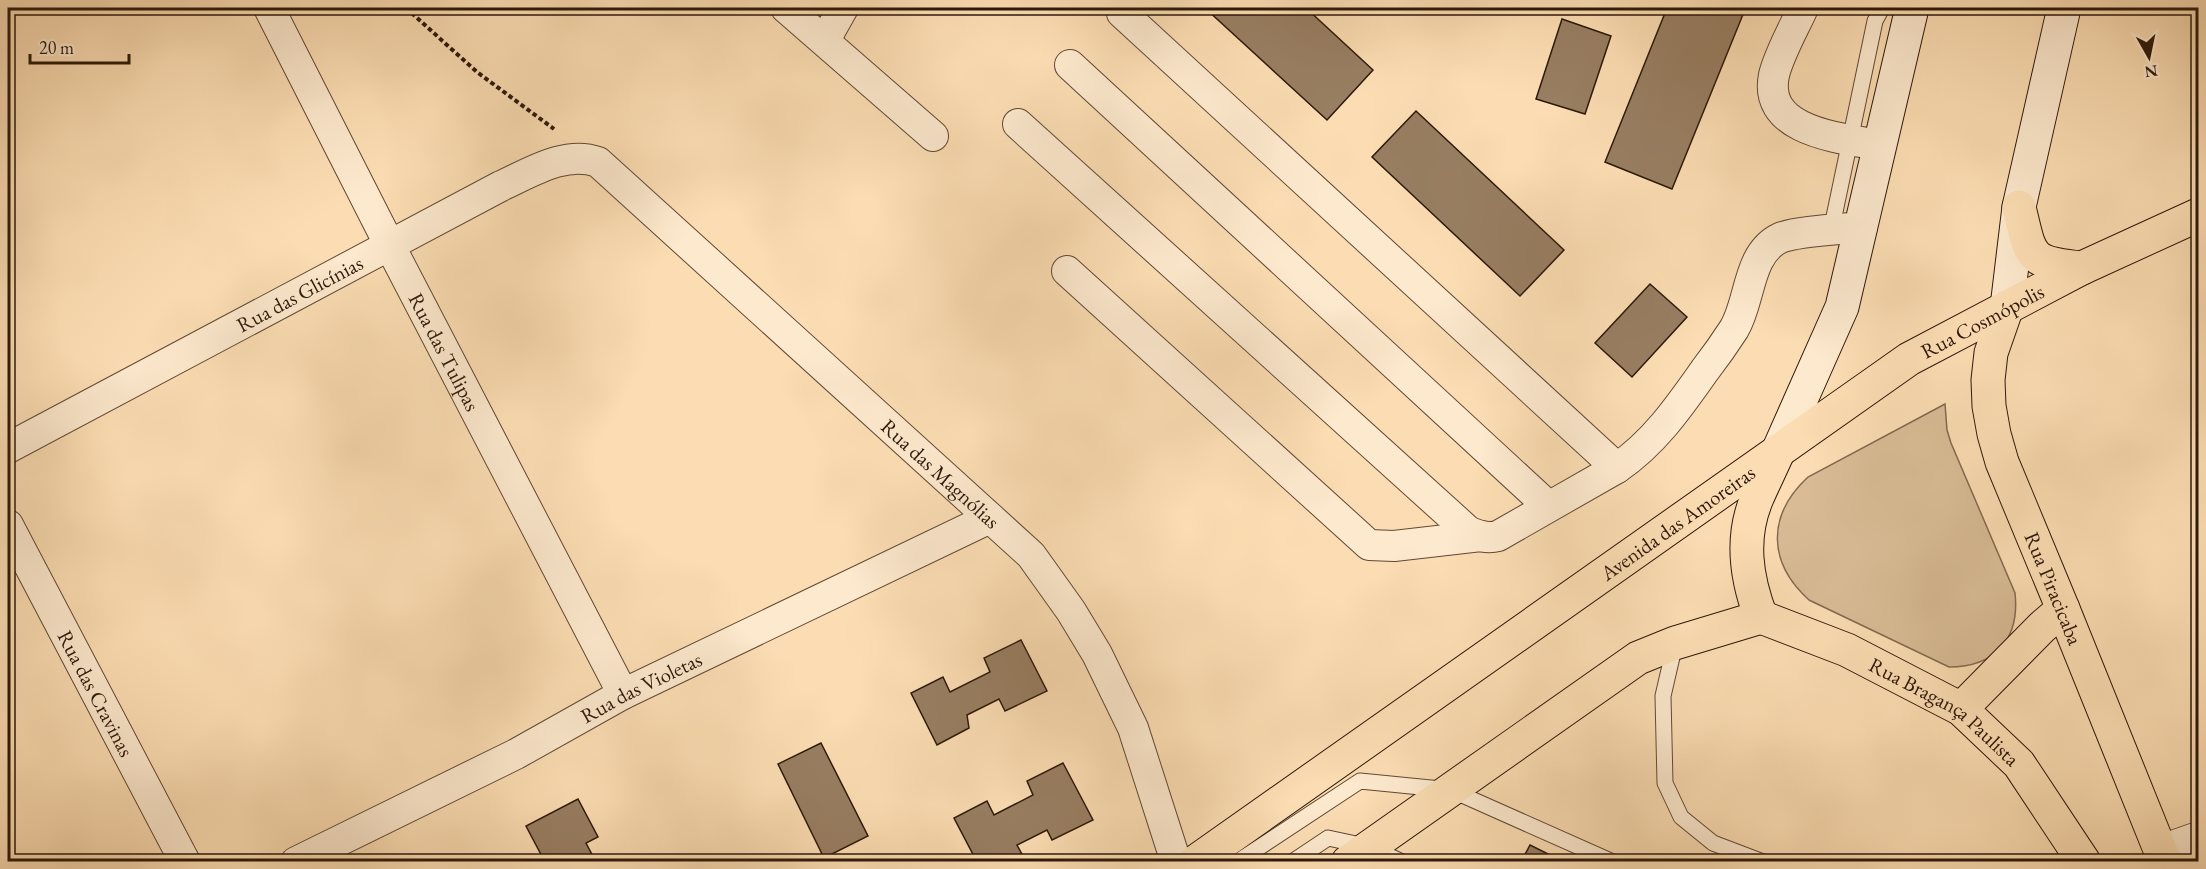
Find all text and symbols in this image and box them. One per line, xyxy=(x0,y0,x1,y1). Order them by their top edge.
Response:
scale bar xyxy=(30,27,129,65)
north arrow xyxy=(2119,27,2179,87)
text: 20 m xyxy=(39,36,74,59)
text: N xyxy=(2143,60,2159,83)
street label: Rua das Glicínias xyxy=(232,248,367,338)
street label: Rua Cosmópolis xyxy=(1916,277,2049,364)
street label: Rua das Tulipas xyxy=(403,288,487,416)
street label: Rua das Magnólias xyxy=(876,412,1006,534)
street label: Avenida das Amoreiras xyxy=(1594,458,1760,587)
street label: Rua Piracicaba xyxy=(2019,528,2090,649)
street label: Rua das Cravinas xyxy=(52,625,141,761)
street label: Rua das Violetas xyxy=(575,645,706,729)
street label: Rua Bragança Paulista xyxy=(1865,650,2026,772)

